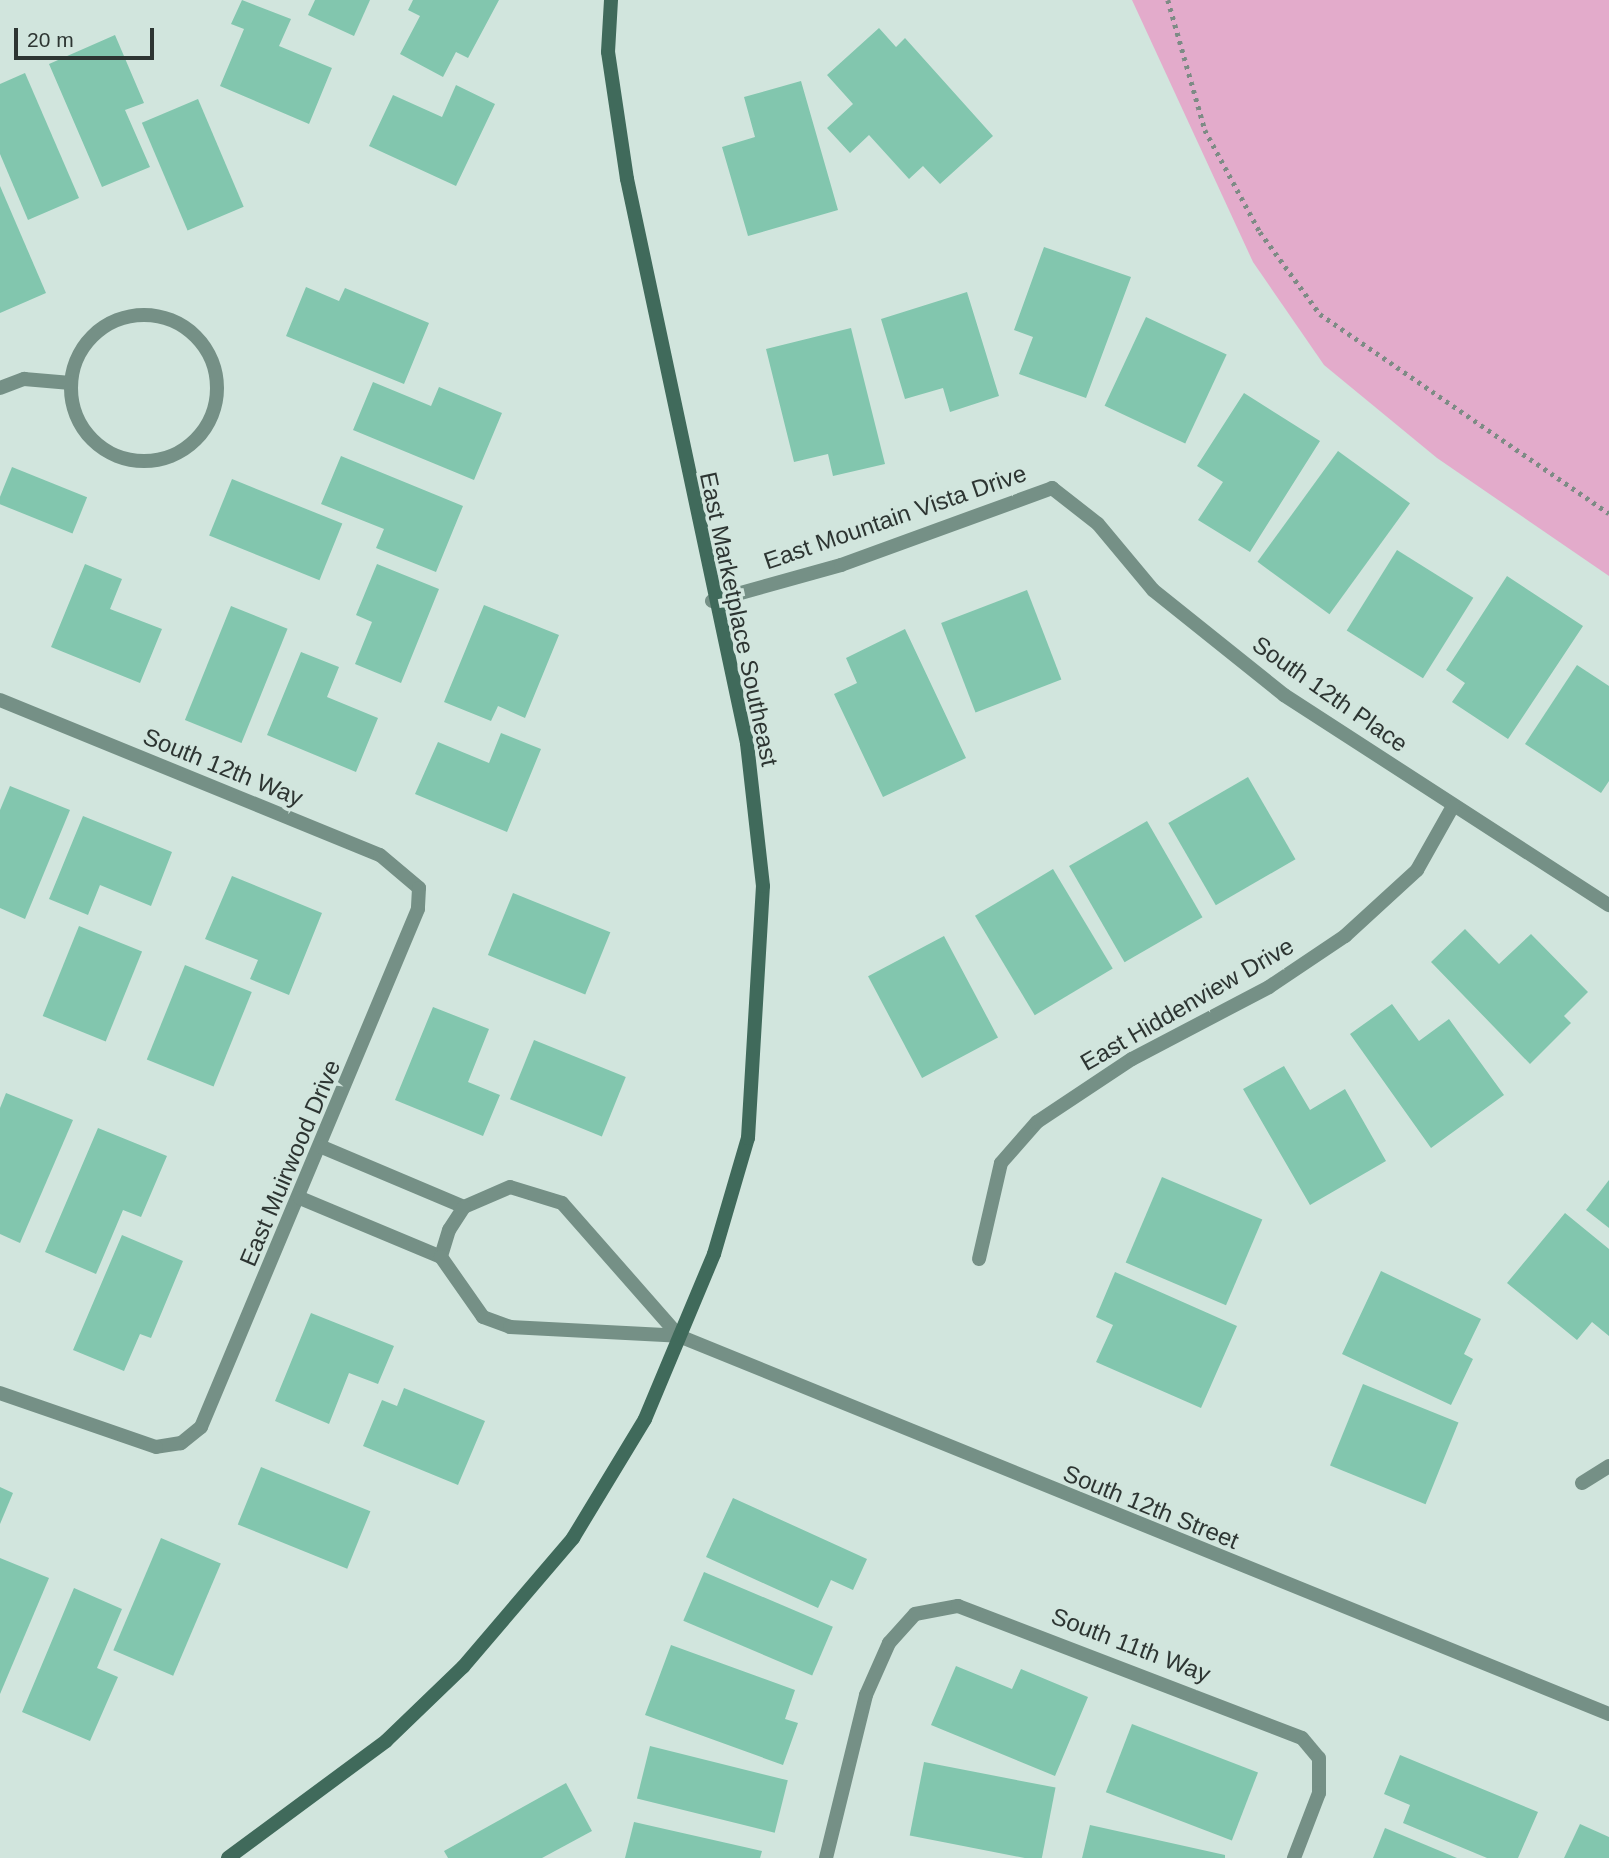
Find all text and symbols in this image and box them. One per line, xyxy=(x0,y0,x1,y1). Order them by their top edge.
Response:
scale bar xyxy=(18,14,158,58)
text: 20 m xyxy=(27,28,74,51)
street label: East Mountain Vista Drive xyxy=(760,459,1030,575)
street label: East Marketplace Southeast xyxy=(694,469,784,769)
street label: South 12th Place xyxy=(1247,630,1413,758)
street label: South 12th Way xyxy=(139,722,307,812)
street label: East Hiddenview Drive xyxy=(1075,931,1299,1077)
street label: East Muirwood Drive xyxy=(233,1055,347,1271)
street label: South 12th Street xyxy=(1059,1459,1243,1555)
street label: South 11th Way xyxy=(1047,1601,1215,1689)

